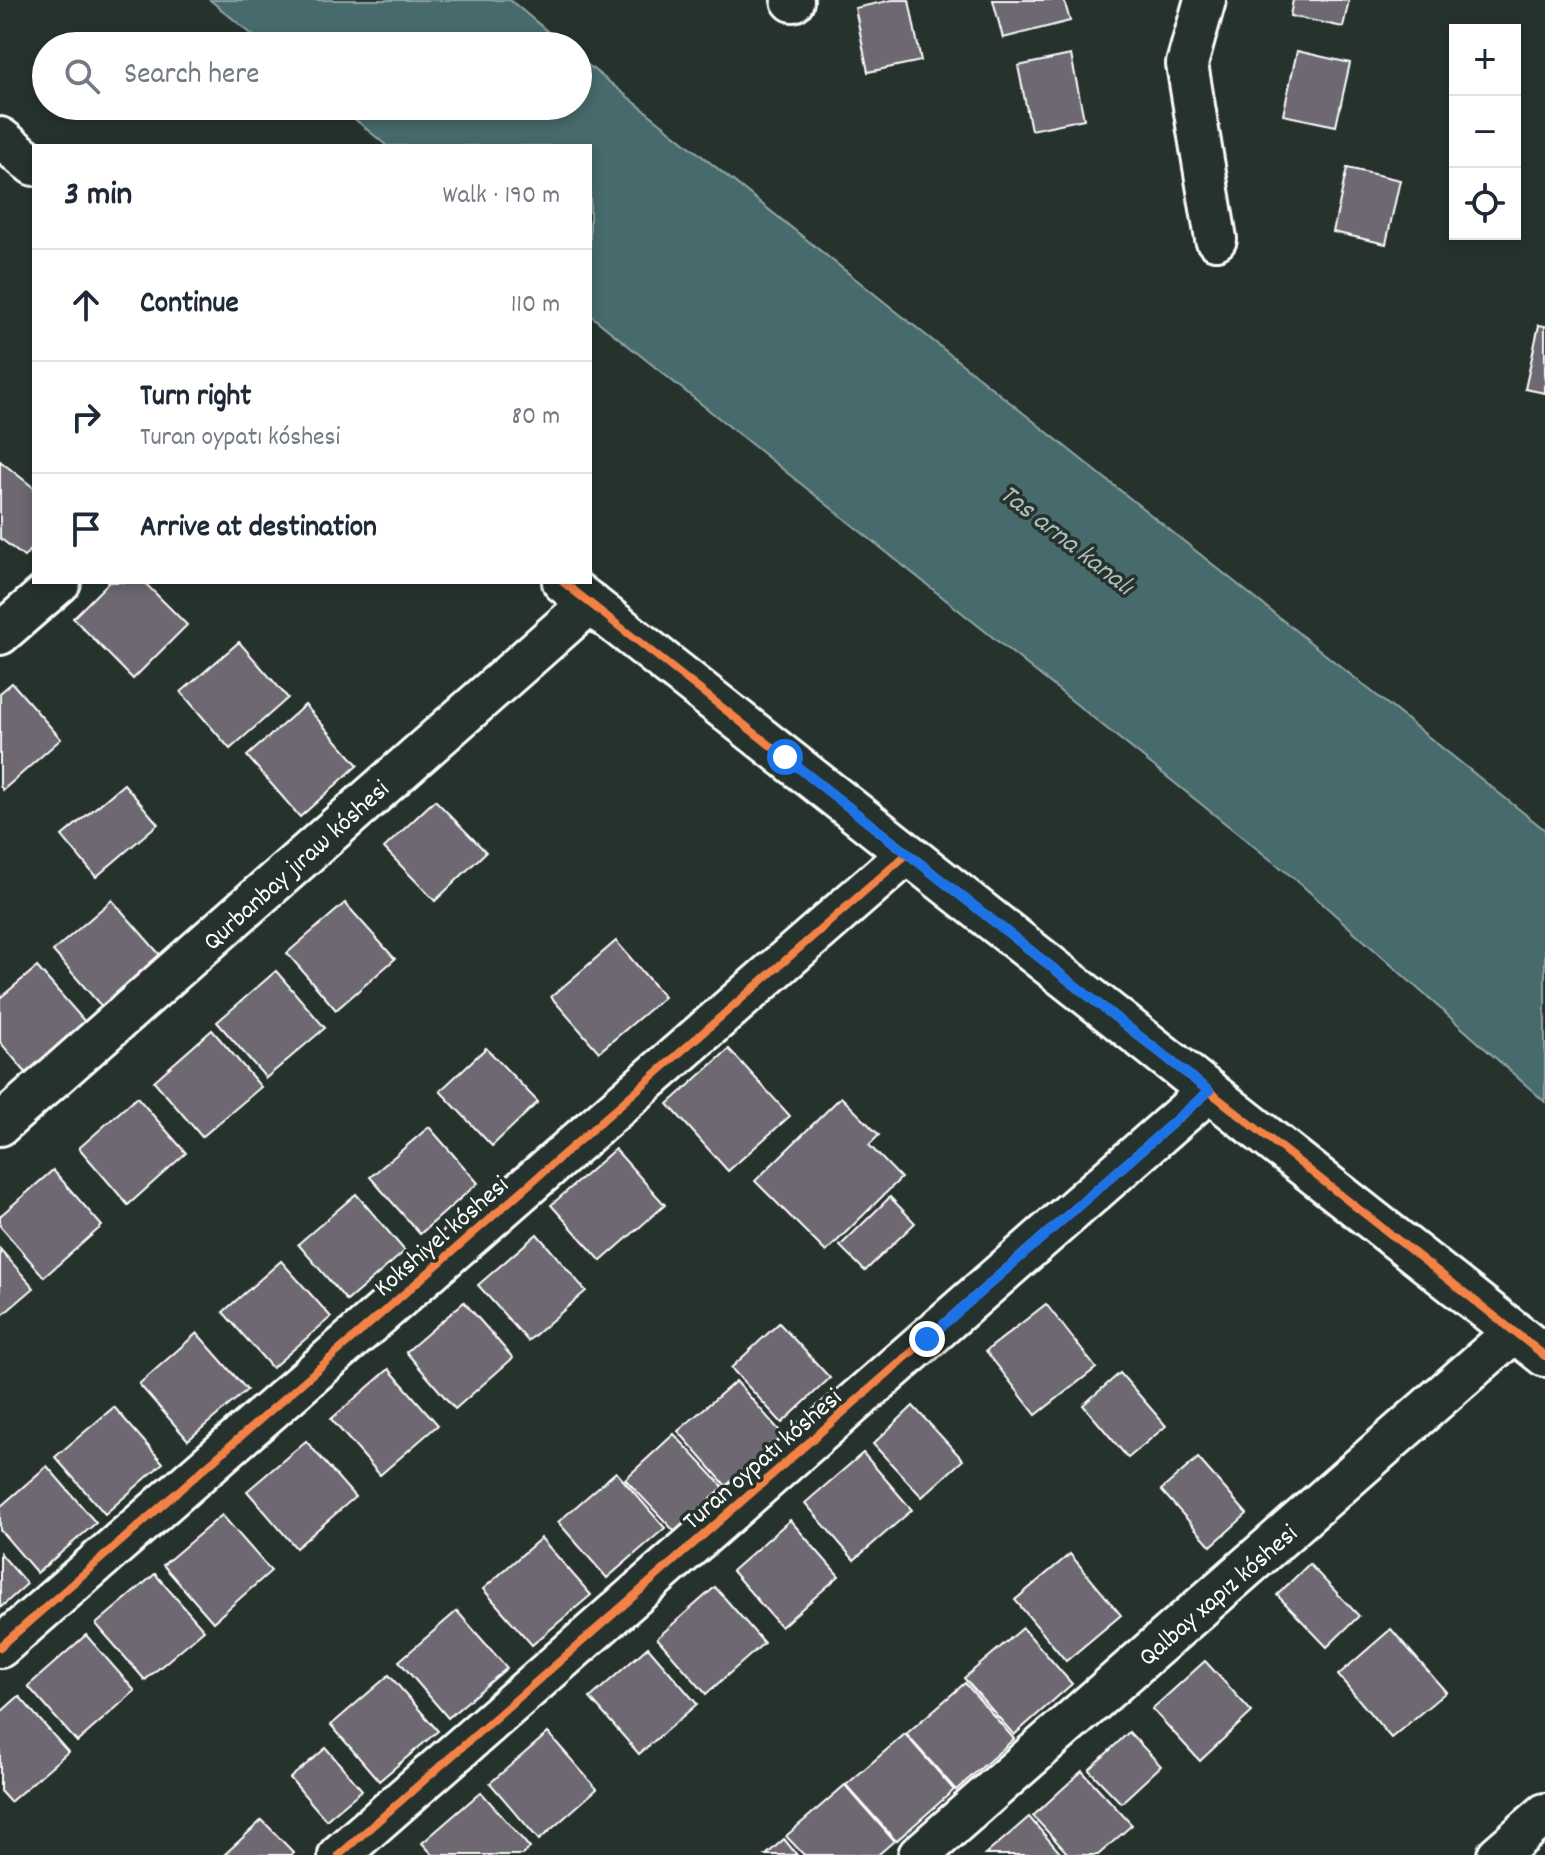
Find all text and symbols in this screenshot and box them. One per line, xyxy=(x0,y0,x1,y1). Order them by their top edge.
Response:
map controls xyxy=(1449,24,1521,240)
button: + xyxy=(1449,24,1521,96)
search box xyxy=(32,32,592,120)
icon: search xyxy=(60,54,104,98)
text: Search here xyxy=(124,55,260,98)
button: − xyxy=(1449,96,1521,168)
button: locate xyxy=(1449,168,1521,240)
text: 3 min xyxy=(64,172,132,221)
text: Walk · 190 m xyxy=(443,178,560,215)
icon: ahead xyxy=(64,283,108,327)
text: Continue xyxy=(140,284,239,327)
text: 110 m xyxy=(511,287,560,324)
text: Turn right xyxy=(140,377,251,420)
icon: right xyxy=(64,395,108,439)
text: 80 m xyxy=(512,399,560,436)
text: Turan oypatı kóshesi xyxy=(140,420,340,457)
water label: Tas arna kanalı xyxy=(989,477,1142,608)
icon: arrive xyxy=(64,507,108,551)
text: Arrive at destination xyxy=(140,508,377,551)
route start xyxy=(767,739,803,775)
street label: Qurbanbay jıraw kóshesi xyxy=(196,772,399,961)
street label: Kokshiyel kóshesi xyxy=(367,1168,518,1307)
route end xyxy=(909,1321,945,1357)
street label: Turan oypatı kóshesi xyxy=(676,1381,851,1540)
street label: Qalbay xapız kóshesi xyxy=(1132,1517,1307,1676)

